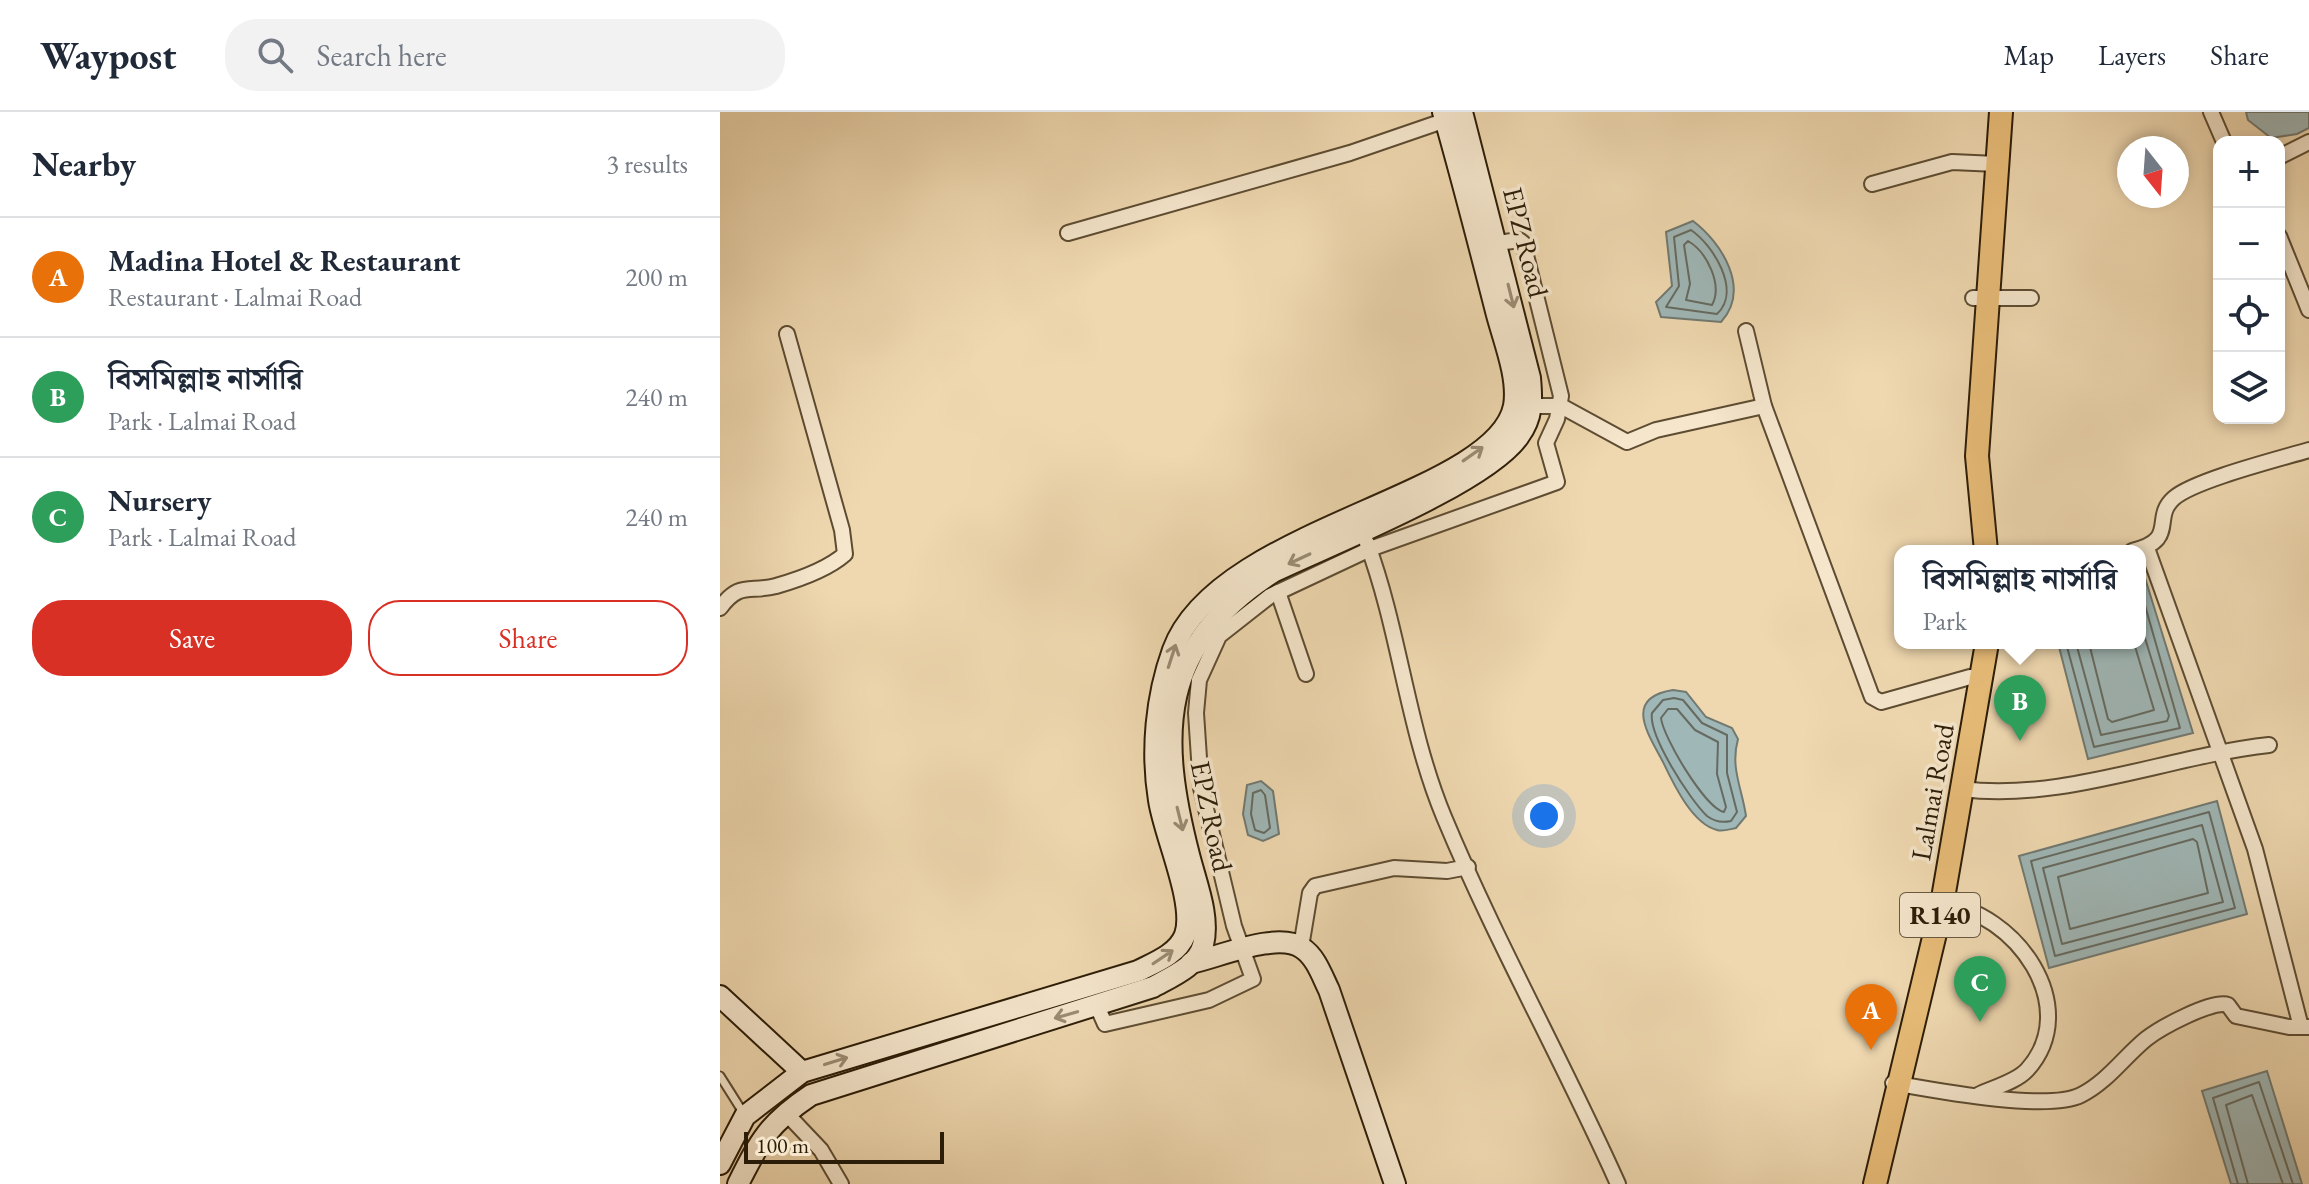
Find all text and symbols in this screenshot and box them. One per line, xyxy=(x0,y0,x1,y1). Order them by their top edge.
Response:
search box xyxy=(225,19,785,91)
text: Waypost xyxy=(40,31,177,80)
icon: search xyxy=(253,33,297,77)
text: Search here xyxy=(317,36,447,75)
text: Map xyxy=(2004,37,2054,73)
text: Layers xyxy=(2098,37,2166,73)
text: Share xyxy=(2210,37,2269,73)
north arrow xyxy=(2117,136,2189,208)
map controls xyxy=(2213,136,2285,424)
button: + xyxy=(2213,136,2285,208)
text: Nearby xyxy=(32,142,136,186)
text: 3 results xyxy=(607,147,688,181)
street label: EPZ Road xyxy=(1495,183,1557,302)
button: − xyxy=(2213,208,2285,280)
text: Madina Hotel & Restaurant xyxy=(108,241,460,280)
text: A xyxy=(49,260,67,294)
text: 200 m xyxy=(625,260,688,294)
text: Restaurant · Lalmai Road xyxy=(108,280,362,314)
button: locate xyxy=(2213,280,2285,352)
one-way arrow xyxy=(1504,282,1519,308)
button: layers xyxy=(2213,352,2285,424)
text: বিসমিল্লাহ নার্সারি xyxy=(108,359,303,398)
text: B xyxy=(50,380,66,414)
text: 240 m xyxy=(625,380,688,414)
text: Park · Lalmai Road xyxy=(108,404,296,438)
one-way arrow xyxy=(1462,446,1483,463)
text: Nursery xyxy=(108,481,211,520)
text: C xyxy=(49,500,67,534)
text: 240 m xyxy=(625,500,688,534)
text: Park · Lalmai Road xyxy=(108,520,296,554)
popup xyxy=(1894,545,2146,649)
one-way arrow xyxy=(1287,552,1311,567)
text: বিসমিল্লাহ নার্সারি xyxy=(1923,559,2117,598)
button: Save xyxy=(32,600,352,676)
button: Share xyxy=(368,600,688,676)
text: Park xyxy=(1923,604,1967,638)
one-way arrow xyxy=(1165,644,1180,670)
pin: B xyxy=(1994,675,2046,741)
street label: Lalmai Road xyxy=(1902,720,1962,863)
street label: EPZ Road xyxy=(1183,757,1241,875)
your location xyxy=(1524,796,1564,836)
one-way arrow xyxy=(1173,805,1188,831)
road number: R140 xyxy=(1900,893,1980,937)
one-way arrow xyxy=(1151,948,1173,965)
pin: C xyxy=(1954,956,2006,1022)
pin: A xyxy=(1845,984,1897,1050)
one-way arrow xyxy=(1053,1008,1079,1023)
one-way arrow xyxy=(823,1053,849,1068)
scale bar xyxy=(744,1128,944,1164)
text: 100 m xyxy=(756,1131,809,1160)

